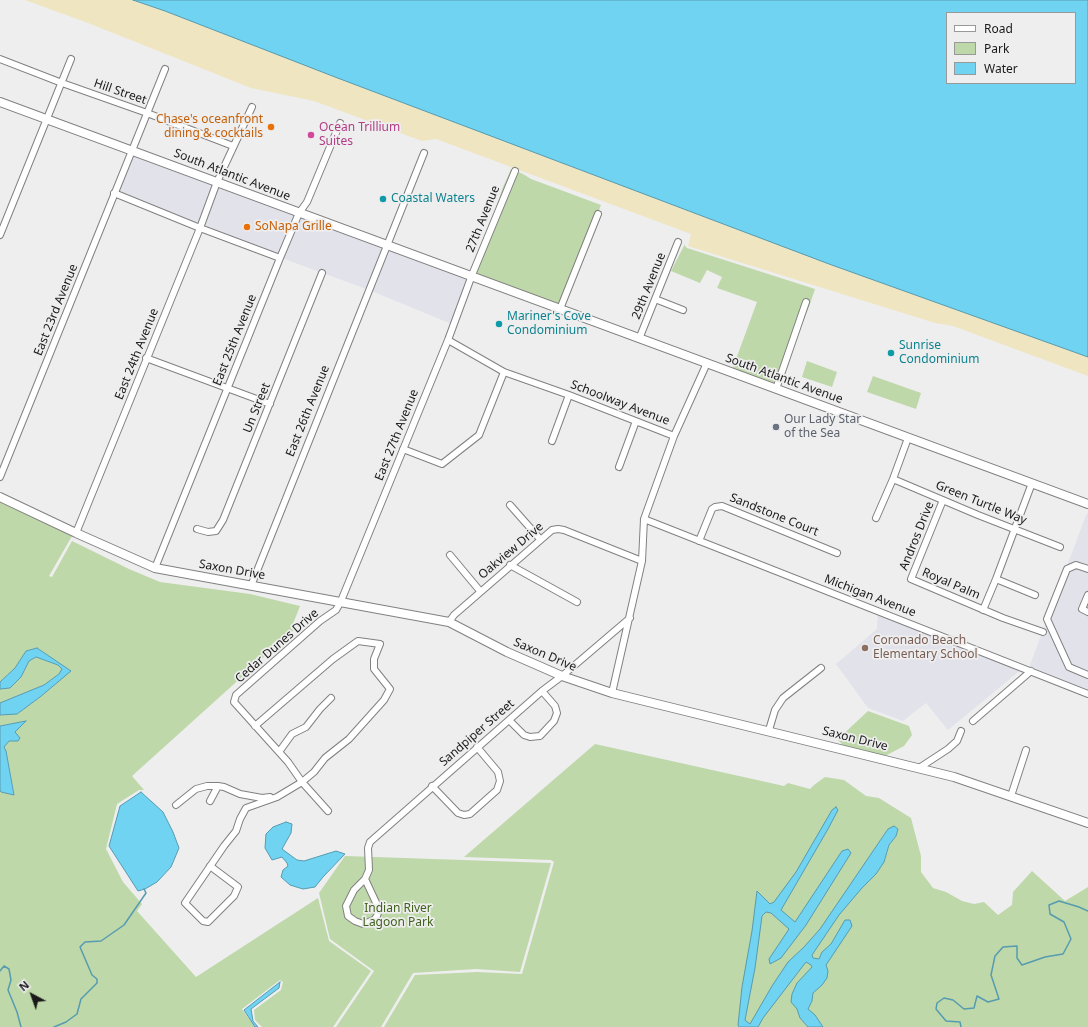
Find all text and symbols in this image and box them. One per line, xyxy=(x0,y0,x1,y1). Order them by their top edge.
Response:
legend xyxy=(946,12,1076,84)
text: Road xyxy=(984,20,1013,37)
text: Park xyxy=(984,40,1009,57)
text: Water xyxy=(984,60,1018,77)
street label: Hill Street xyxy=(92,76,148,108)
place label: Chase's oceanfront dining & cocktails xyxy=(156,113,263,141)
place label: Ocean Trillium Suites xyxy=(319,121,400,149)
marker: Chase's oceanfront dining & cocktails xyxy=(266,122,276,132)
marker: Ocean Trillium Suites xyxy=(306,130,316,140)
street label: South Atlantic Avenue xyxy=(172,146,292,204)
street label: 27th Avenue xyxy=(463,184,503,254)
place label: Coastal Waters xyxy=(391,192,475,206)
marker: Coastal Waters xyxy=(378,194,388,204)
place label: SoNapa Grille xyxy=(255,220,332,234)
marker: SoNapa Grille xyxy=(242,222,252,232)
street label: 29th Avenue xyxy=(629,251,669,321)
street label: East 23rd Avenue xyxy=(31,262,81,358)
street label: East 25th Avenue xyxy=(210,292,260,388)
street label: East 24th Avenue xyxy=(112,306,162,402)
place label: Mariner's Cove Condominium xyxy=(507,310,591,338)
marker: Mariner's Cove Condominium xyxy=(494,319,504,329)
place label: Sunrise Condominium xyxy=(899,339,979,367)
marker: Sunrise Condominium xyxy=(886,348,896,358)
street label: South Atlantic Avenue xyxy=(723,351,845,407)
street label: East 26th Avenue xyxy=(283,363,333,459)
street label: Schoolway Avenue xyxy=(568,377,672,429)
street label: Un Street xyxy=(240,381,274,435)
street label: East 27th Avenue xyxy=(372,387,422,483)
place label: Our Lady Star of the Sea xyxy=(784,413,861,441)
marker: Our Lady Star of the Sea xyxy=(771,422,781,432)
street label: Green Turtle Way xyxy=(933,478,1029,528)
street label: Sandstone Court xyxy=(728,491,820,539)
street label: Andros Drive xyxy=(897,499,937,573)
street label: Oakview Drive xyxy=(476,520,546,582)
street label: Saxon Drive xyxy=(198,557,266,583)
street label: Royal Palm xyxy=(920,565,982,603)
street label: Michigan Avenue xyxy=(822,572,918,620)
street label: Cedar Dunes Drive xyxy=(232,606,322,686)
place label: Coronado Beach Elementary School xyxy=(873,634,978,662)
street label: Saxon Drive xyxy=(511,635,579,675)
marker: Coronado Beach Elementary School xyxy=(860,643,870,653)
street label: Sandpiper Street xyxy=(437,697,517,769)
street label: Saxon Drive xyxy=(821,724,889,754)
park label: Indian River Lagoon Park xyxy=(363,902,433,930)
north arrow xyxy=(12,975,52,1015)
text: N xyxy=(15,977,32,994)

